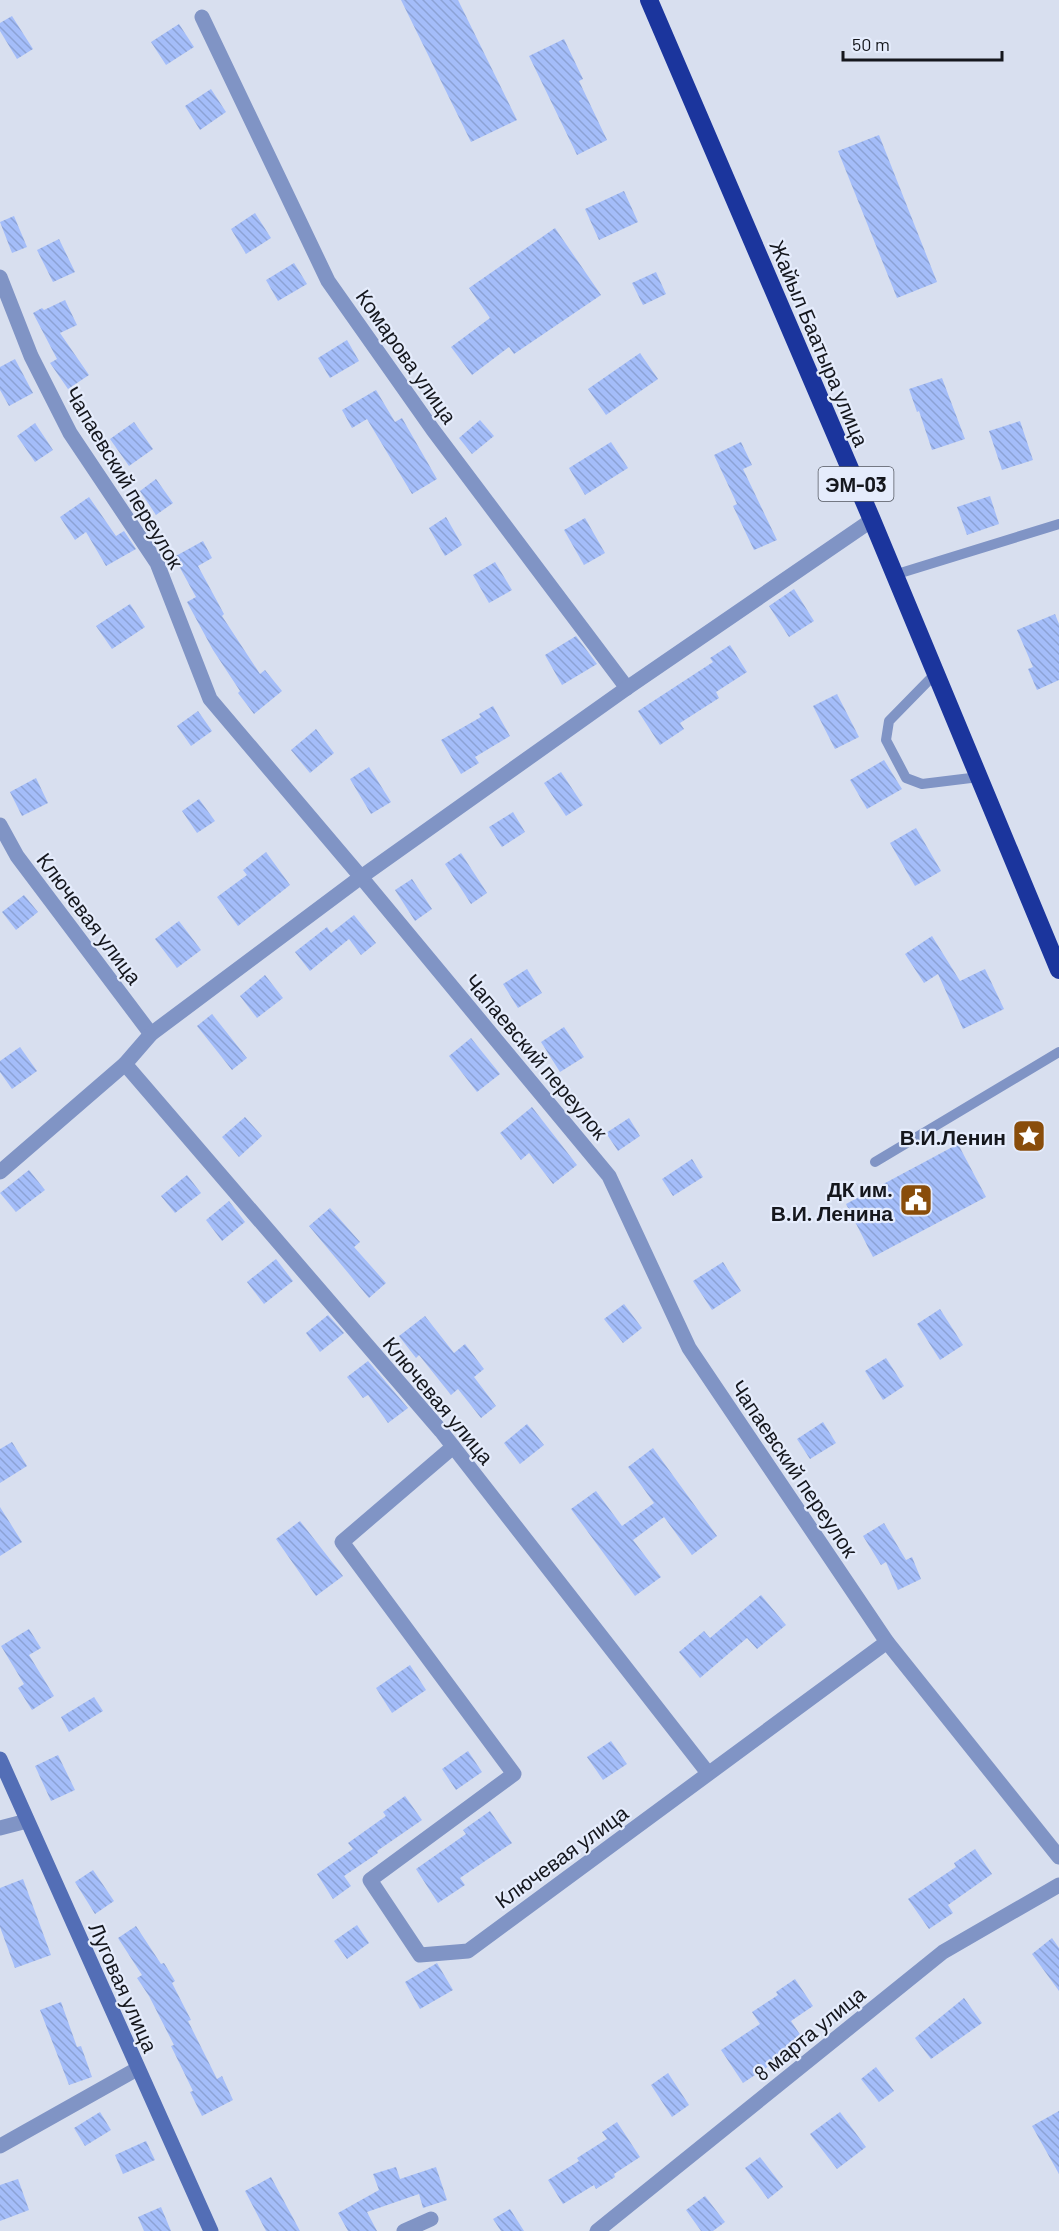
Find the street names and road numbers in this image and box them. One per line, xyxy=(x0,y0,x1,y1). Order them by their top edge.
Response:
street label: Жайыл Баатыра улица xyxy=(765,236,875,450)
street label: Комарова улица xyxy=(351,284,463,428)
street label: Чапаевский переулок xyxy=(61,381,190,573)
road number: ЭМ-03 xyxy=(818,467,894,501)
street label: Ключевая улица xyxy=(32,847,148,989)
street label: Чапаевский переулок xyxy=(460,968,614,1144)
street label: Ключевая улица xyxy=(379,1331,500,1469)
street label: Чапаевский переулок xyxy=(726,1375,864,1562)
street label: Ключевая улица xyxy=(490,1799,633,1913)
street label: Луговая улица xyxy=(84,1918,164,2056)
street label: 8 марта улица xyxy=(748,1980,870,2085)

